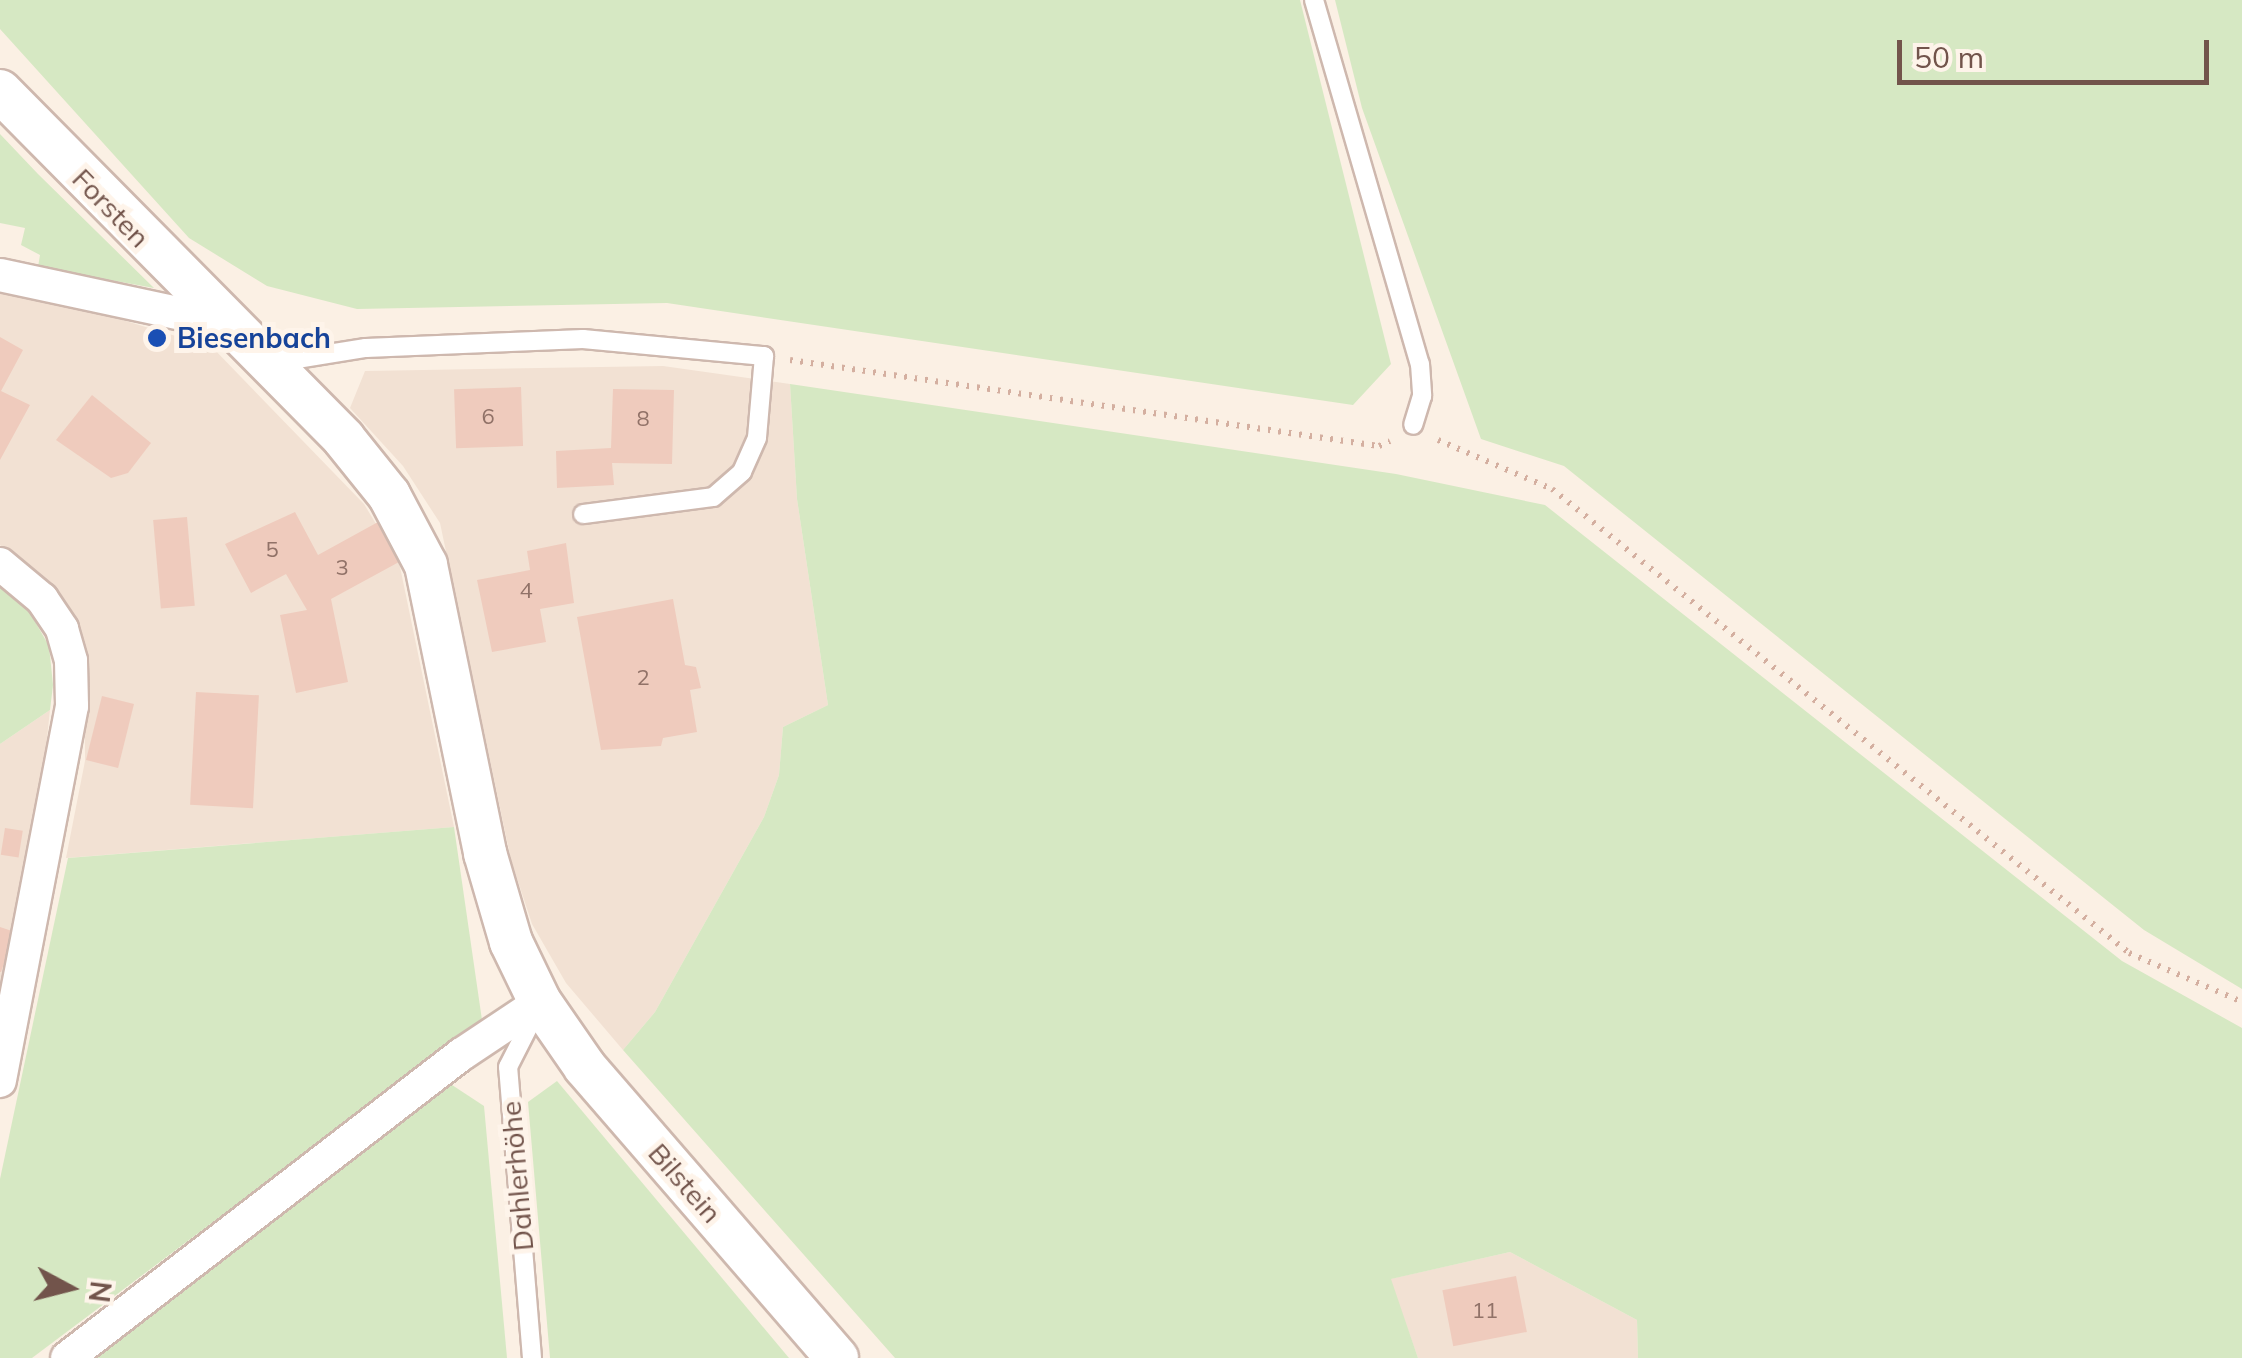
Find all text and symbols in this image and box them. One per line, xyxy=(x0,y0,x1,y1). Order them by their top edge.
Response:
scale bar xyxy=(1902,20,2214,82)
text: 50 m xyxy=(1914,38,1984,76)
street label: Forsten xyxy=(65,162,157,254)
place label: Biesenbach xyxy=(177,321,331,355)
marker: Biesenbach xyxy=(146,327,168,349)
house number: 6 xyxy=(481,404,495,430)
house number: 8 xyxy=(636,406,650,432)
house number: 5 xyxy=(265,537,279,563)
house number: 3 xyxy=(335,555,349,581)
house number: 4 xyxy=(519,578,533,604)
house number: 2 xyxy=(636,665,650,691)
street label: Dahlerhöhe xyxy=(494,1100,540,1252)
street label: Bilstein xyxy=(641,1136,729,1230)
north arrow xyxy=(20,1238,120,1338)
text: N xyxy=(82,1279,119,1304)
house number: 11 xyxy=(1472,1298,1498,1324)

